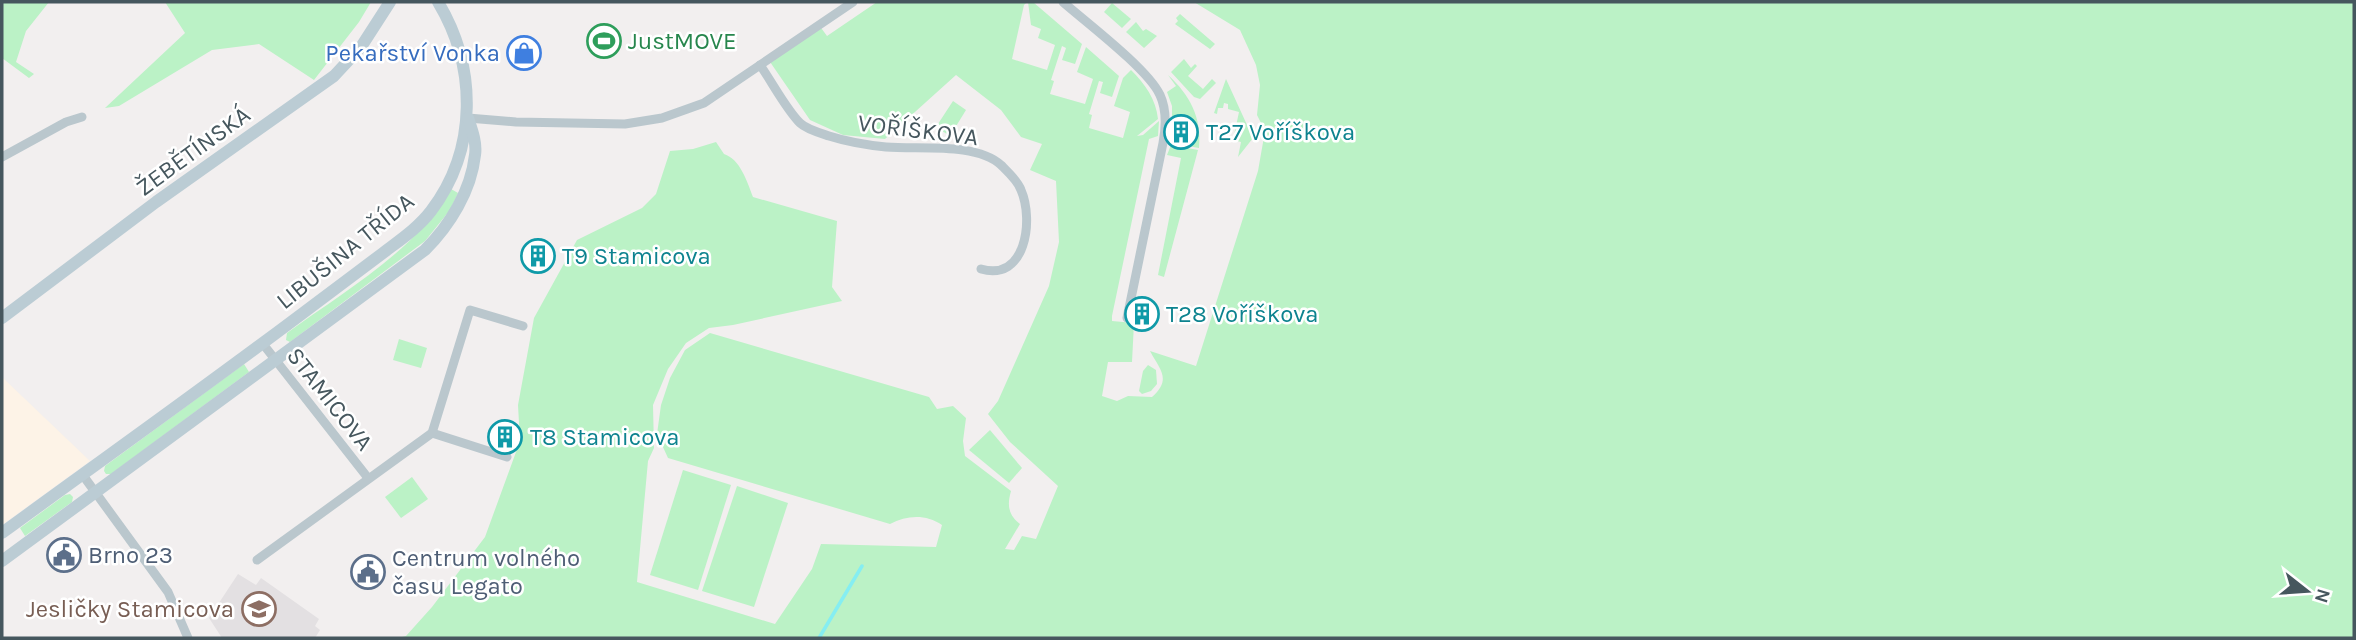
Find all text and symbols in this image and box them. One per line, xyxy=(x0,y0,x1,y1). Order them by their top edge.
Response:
sports icon: JustMOVE xyxy=(585,22,623,60)
place label: JustMOVE xyxy=(628,27,736,55)
shop icon: Pekařství Vonka xyxy=(505,34,543,72)
place label: Pekařství Vonka xyxy=(325,39,500,67)
street label: ŽEBĚTÍNSKÁ xyxy=(130,99,256,202)
street label: VOŘÍŠKOVA xyxy=(856,108,980,151)
building icon: T27 Voříškova xyxy=(1162,113,1200,151)
place label: T27 Voříškova xyxy=(1206,118,1355,146)
street label: LIBUŠINA TŘÍDA xyxy=(270,186,420,315)
building icon: T9 Stamicova xyxy=(519,237,557,275)
place label: T9 Stamicova xyxy=(562,242,711,270)
building icon: T28 Voříškova xyxy=(1123,295,1161,333)
place label: T28 Voříškova xyxy=(1166,300,1319,328)
street label: STAMICOVA xyxy=(281,342,379,456)
building icon: T8 Stamicova xyxy=(486,418,524,456)
place label: T8 Stamicova xyxy=(530,423,680,451)
public building icon: Brno 23 xyxy=(45,536,83,574)
place label: Brno 23 xyxy=(88,541,173,569)
place label: Centrum volného času Legato xyxy=(392,544,580,600)
public building icon: Centrum volného času Legato xyxy=(349,553,387,591)
north arrow xyxy=(2272,556,2342,626)
text: N xyxy=(2310,586,2335,605)
school or university icon: Jesličky Stamicova xyxy=(240,590,278,628)
place label: Jesličky Stamicova xyxy=(26,595,234,623)

